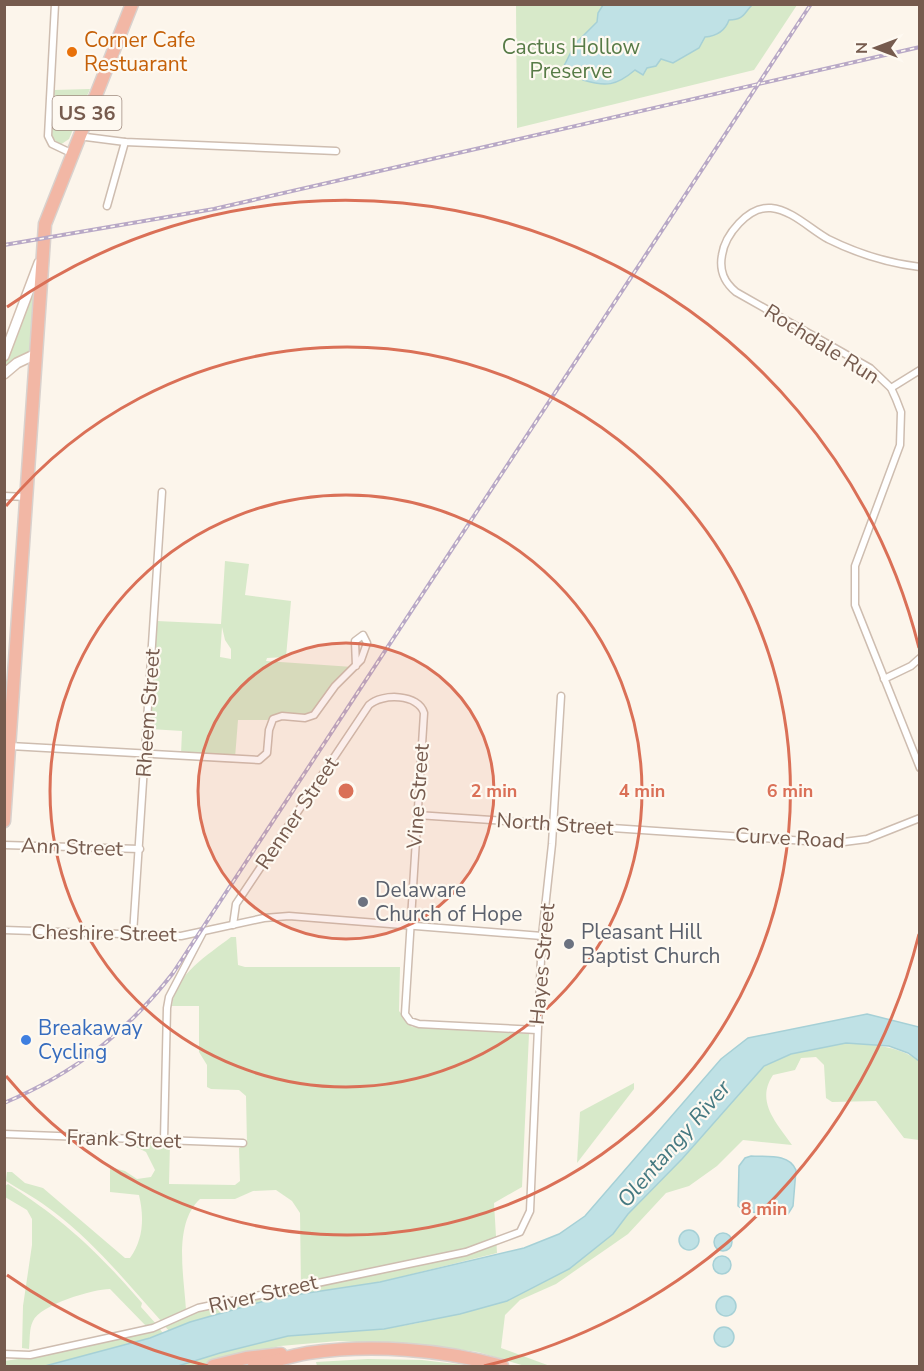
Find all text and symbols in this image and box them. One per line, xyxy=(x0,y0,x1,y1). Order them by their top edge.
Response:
north arrow xyxy=(846,18,906,78)
place label: Corner Cafe Restuarant xyxy=(84,26,195,78)
park label: Cactus Hollow Preserve xyxy=(502,33,641,85)
text: N xyxy=(851,42,873,54)
marker: Corner Cafe Restuarant xyxy=(65,45,79,59)
road number: US 36 xyxy=(52,96,122,130)
street label: Rochdale Run xyxy=(759,297,885,391)
street label: Rheem Street xyxy=(130,647,167,778)
street label: Vine Street xyxy=(400,742,436,850)
street label: Renner Street xyxy=(249,751,345,875)
text: 2 min xyxy=(471,779,517,803)
text: 4 min xyxy=(619,779,665,803)
text: 6 min xyxy=(767,779,813,803)
centre of rings xyxy=(336,781,356,801)
street label: North Street xyxy=(496,806,615,842)
street label: Curve Road xyxy=(734,821,846,855)
street label: Ann Street xyxy=(21,831,124,863)
place label: Delaware Church of Hope xyxy=(375,876,522,928)
marker: Delaware Church of Hope xyxy=(356,895,370,909)
street label: Hayes Street xyxy=(523,902,561,1026)
street label: Cheshire Street xyxy=(31,918,178,948)
place label: Pleasant Hill Baptist Church xyxy=(581,918,720,970)
marker: Pleasant Hill Baptist Church xyxy=(562,937,576,951)
place label: Breakaway Cycling xyxy=(38,1014,143,1066)
marker: Breakaway Cycling xyxy=(19,1033,33,1047)
water label: Olentangy River xyxy=(610,1073,738,1214)
street label: Frank Street xyxy=(66,1123,183,1155)
text: 8 min xyxy=(741,1197,787,1221)
street label: River Street xyxy=(206,1268,321,1320)

